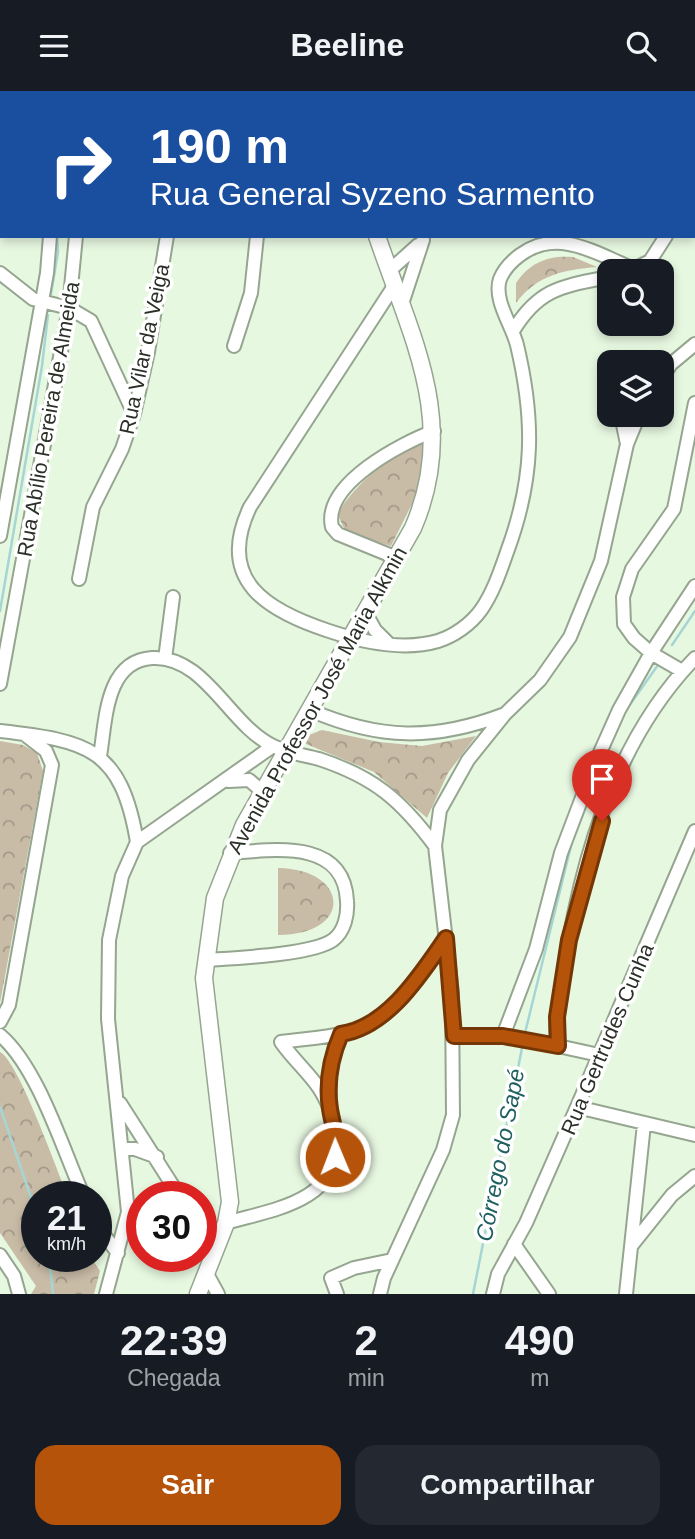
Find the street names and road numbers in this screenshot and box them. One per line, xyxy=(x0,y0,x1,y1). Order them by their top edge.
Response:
street label: Rua Vilar da Veiga xyxy=(115,261,173,436)
street label: Rua Abílio Pereira de Almeida xyxy=(12,279,84,558)
street label: Avenida Professor José Maria Alkmin xyxy=(223,542,411,858)
street label: Rua Gertrudes Cunha xyxy=(556,940,658,1138)

